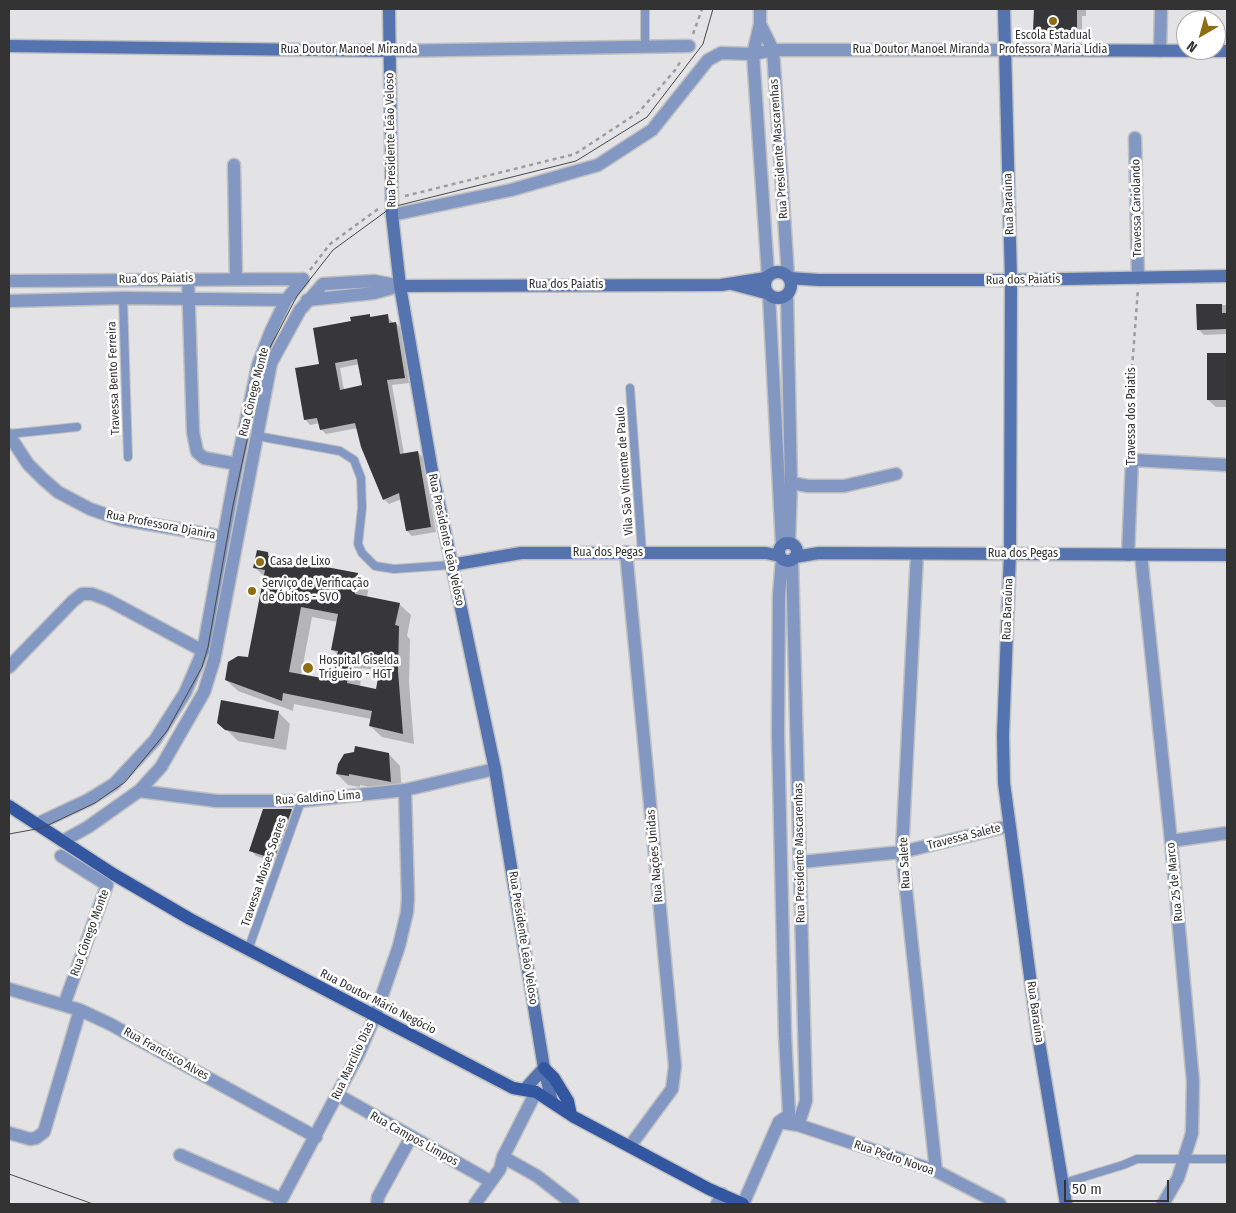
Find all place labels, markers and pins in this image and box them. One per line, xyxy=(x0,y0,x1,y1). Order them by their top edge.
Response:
marker: Escola Estadual Professora Maria Lídia xyxy=(1047,15,1059,27)
place label: Escola Estadual Professora Maria Lídia xyxy=(999,29,1107,57)
place label: Casa de Lixo xyxy=(270,555,330,569)
marker: Casa de Lixo xyxy=(254,556,266,568)
place label: Serviço de Verificação de Óbitos - SVO xyxy=(262,577,369,605)
marker: Serviço de Verificação de Óbitos - SVO xyxy=(246,585,258,597)
place label: Hospital Giselda Trigueiro - HGT xyxy=(319,654,399,682)
marker: Hospital Giselda Trigueiro - HGT xyxy=(301,661,315,675)

